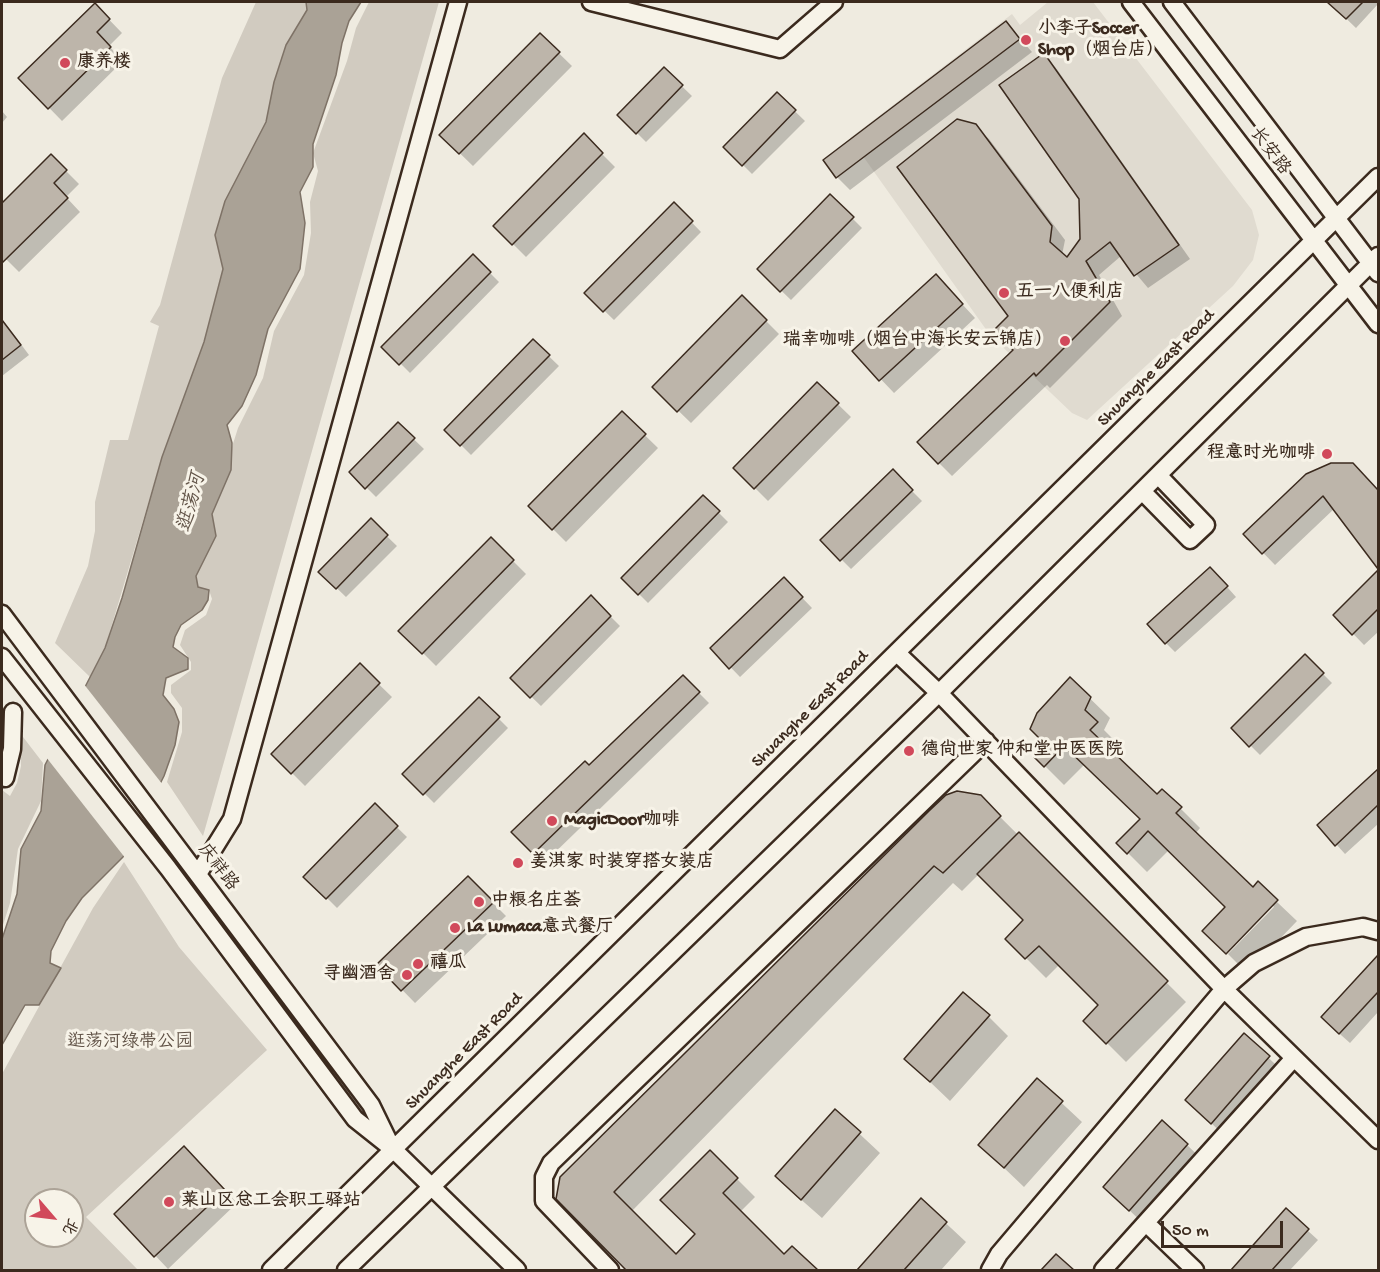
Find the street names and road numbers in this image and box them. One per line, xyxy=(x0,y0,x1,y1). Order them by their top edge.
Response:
street label: 长安路 xyxy=(1244,124,1294,180)
street label: Shuanghe East Road xyxy=(1094,306,1220,432)
street label: Shuanghe East Road xyxy=(748,647,874,773)
street label: 庆祥路 xyxy=(192,840,242,896)
street label: Shuanghe East Road xyxy=(402,989,528,1115)

